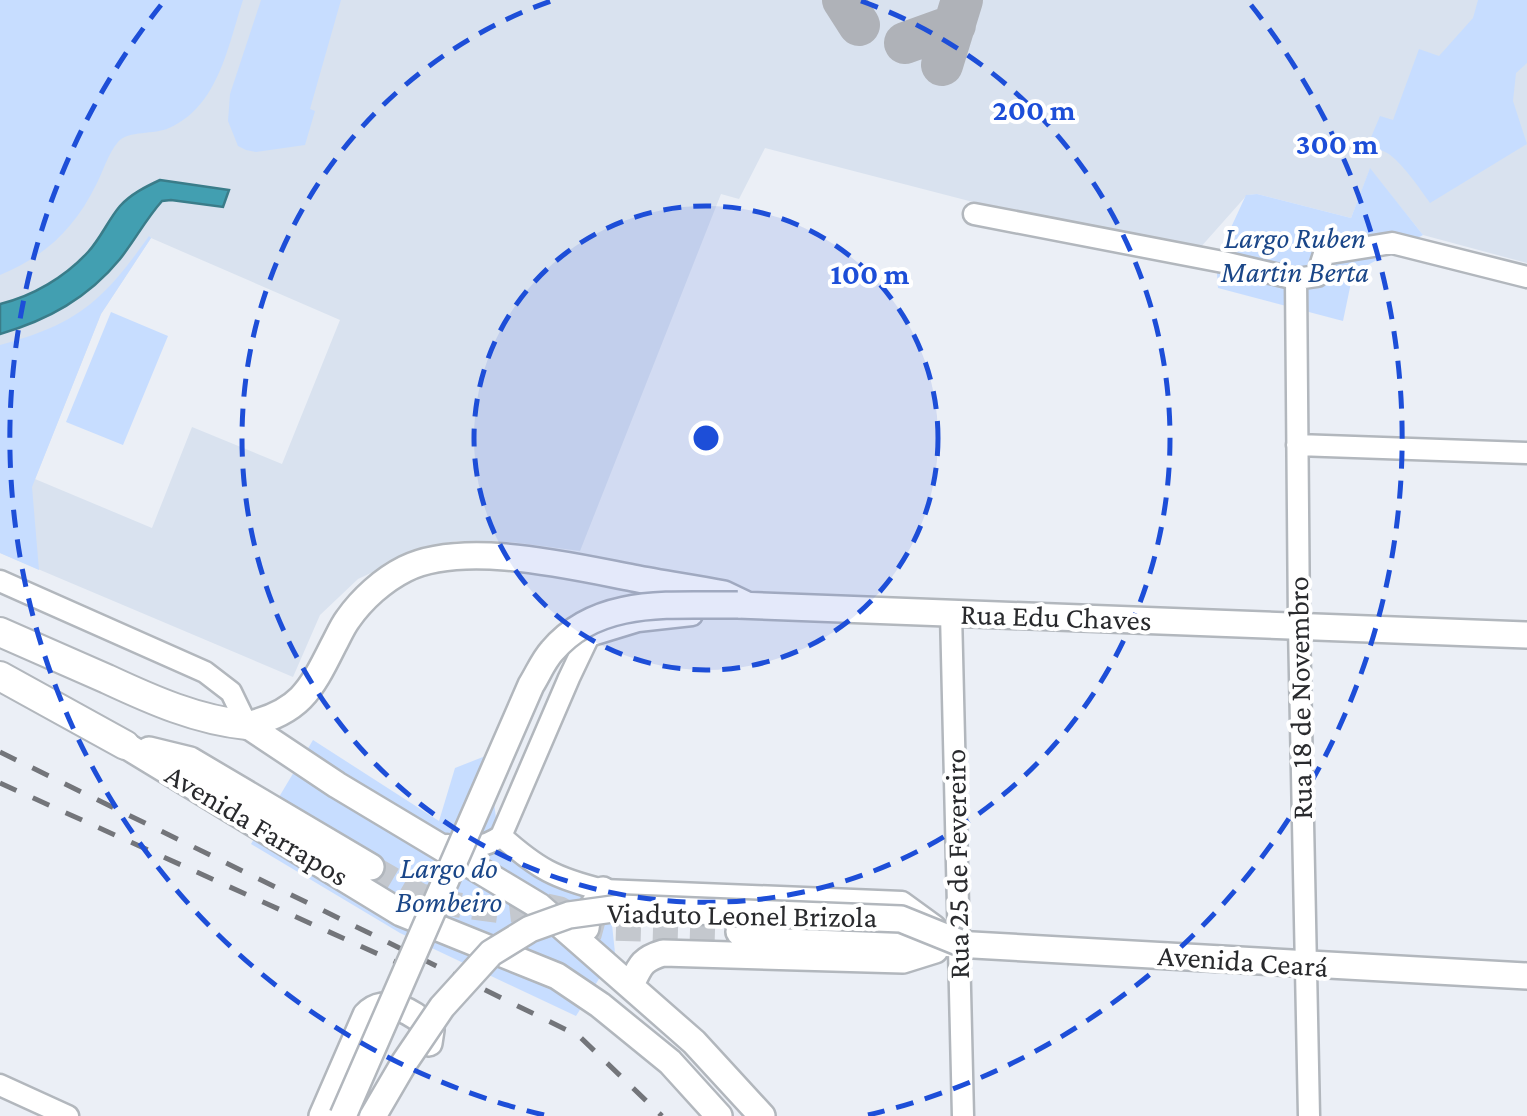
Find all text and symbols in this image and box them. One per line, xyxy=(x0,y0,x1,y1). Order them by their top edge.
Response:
text: 200 m xyxy=(993,93,1076,126)
text: 300 m xyxy=(1296,127,1379,160)
park label: Largo Ruben Martin Berta xyxy=(1220,221,1369,288)
text: 100 m xyxy=(831,257,910,290)
centre of rings xyxy=(688,420,724,456)
street label: Rua 18 de Novembro xyxy=(1281,576,1318,820)
street label: Rua Edu Chaves xyxy=(960,597,1152,636)
street label: Rua 25 de Fevereiro xyxy=(938,749,975,979)
street label: Avenida Farrapos xyxy=(159,757,355,893)
park label: Largo do Bombeiro xyxy=(396,851,502,918)
street label: Viaduto Leonel Brizola xyxy=(607,896,878,933)
street label: Avenida Ceará xyxy=(1157,938,1330,983)

